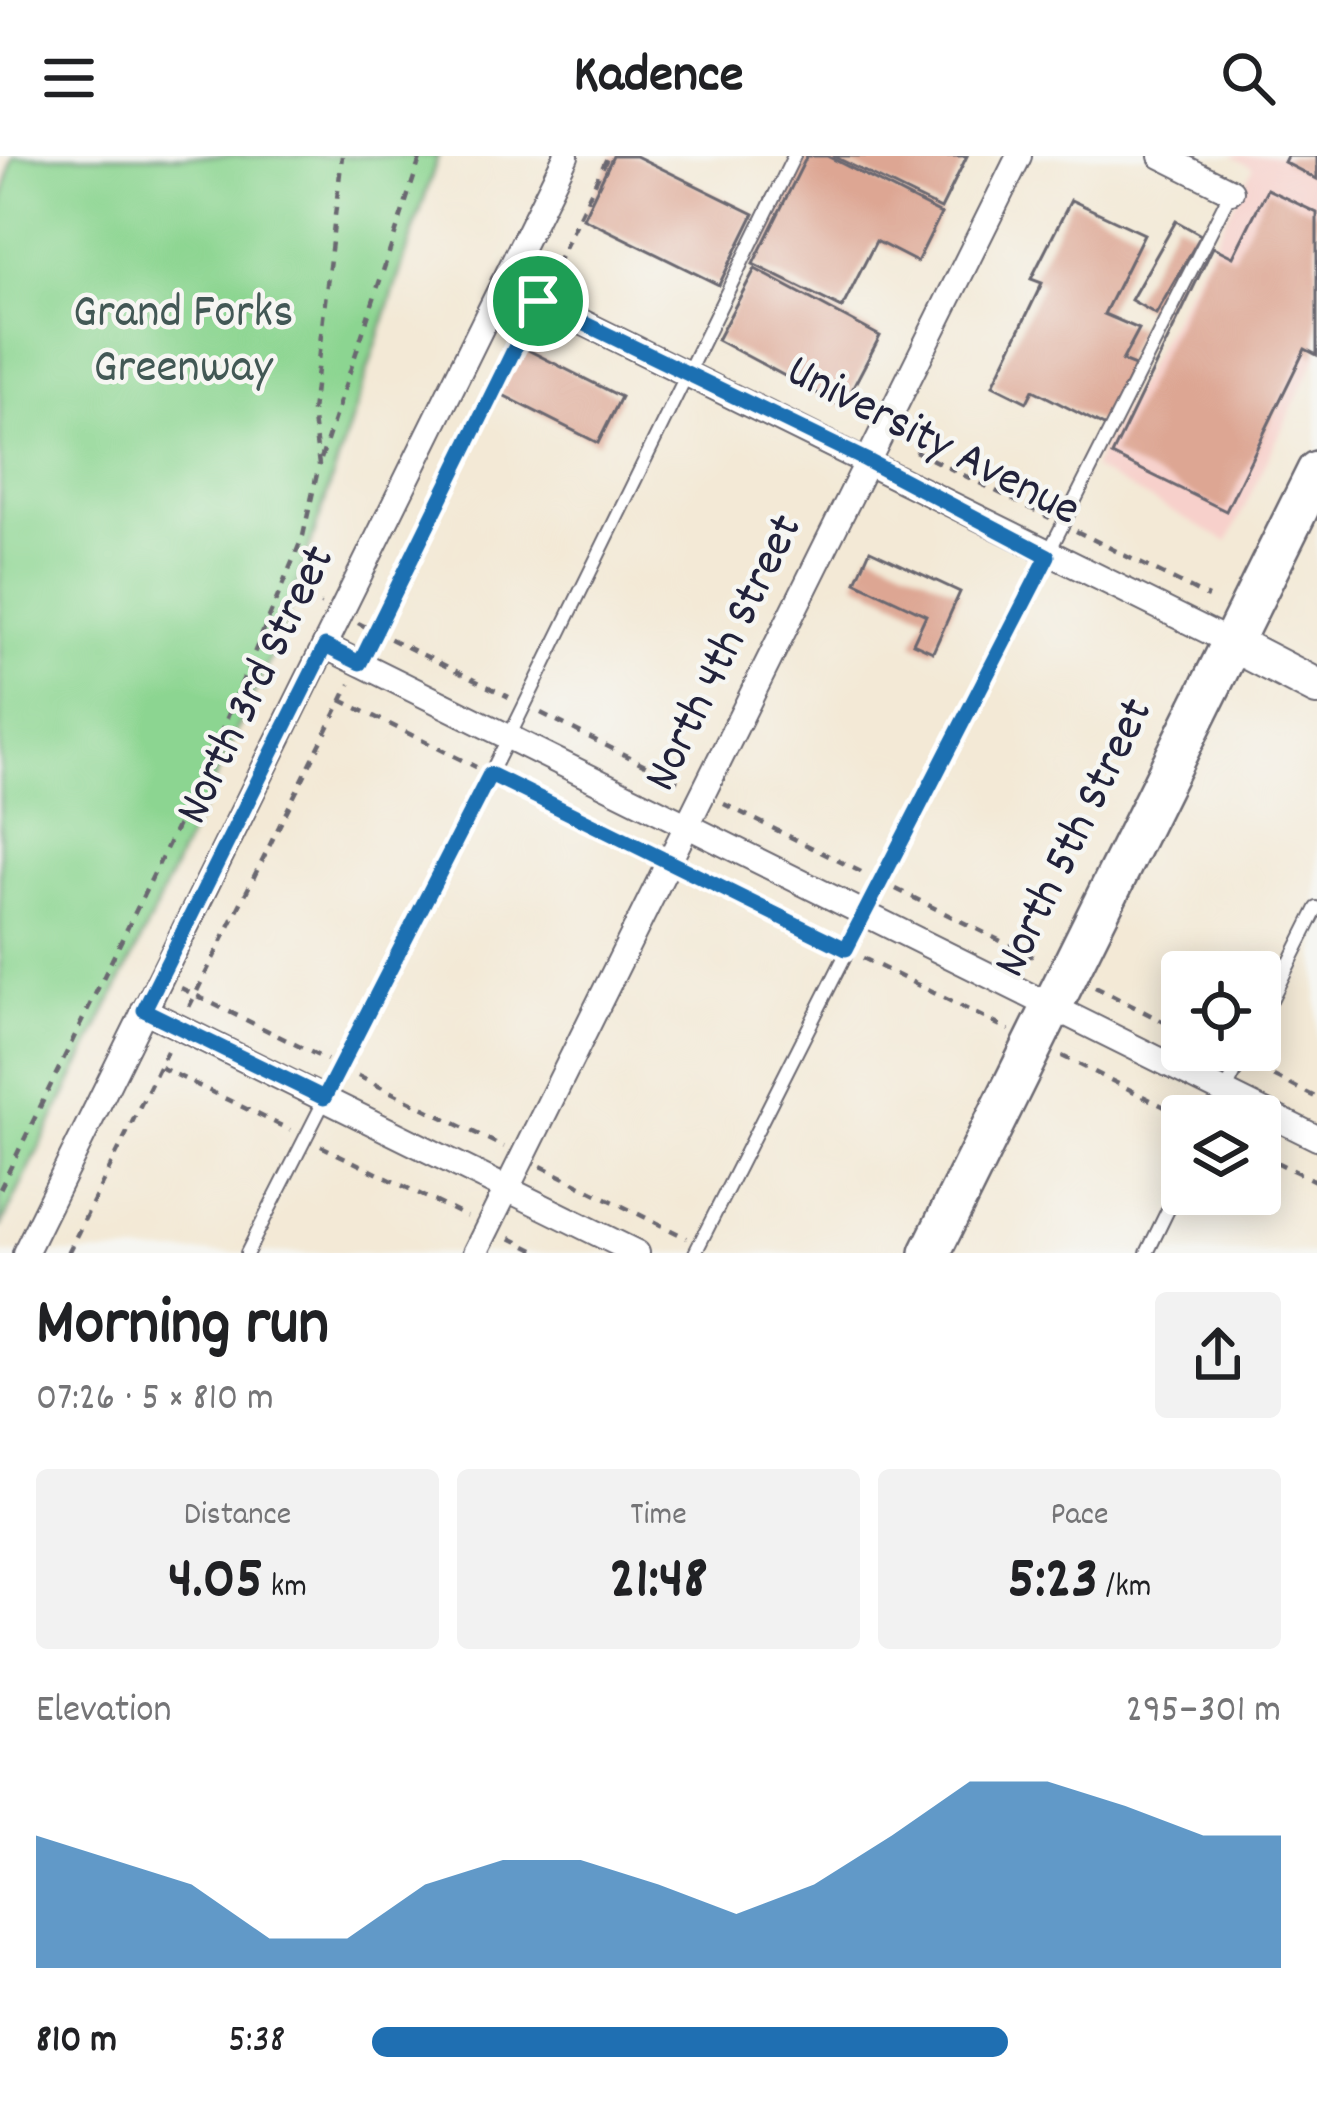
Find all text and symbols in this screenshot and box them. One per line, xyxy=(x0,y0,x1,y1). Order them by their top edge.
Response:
text: Kadence xyxy=(574,40,743,117)
icon: menu xyxy=(36,45,102,111)
icon: search xyxy=(1215,45,1281,111)
pin xyxy=(487,250,589,352)
icon: arrive xyxy=(505,268,571,334)
park label: Grand Forks Greenway xyxy=(73,281,293,405)
street label: University Avenue xyxy=(773,339,1091,547)
street label: North 4th Street xyxy=(629,504,823,804)
street label: North 3rd Street xyxy=(161,535,355,837)
street label: North 5th Street xyxy=(979,688,1173,990)
map controls xyxy=(1161,951,1281,1215)
button: locate xyxy=(1161,951,1281,1071)
button: layers xyxy=(1161,1095,1281,1215)
text: Morning run xyxy=(36,1281,329,1375)
button: share xyxy=(1155,1292,1281,1418)
text: 07:26 · 5 × 810 m xyxy=(36,1373,274,1428)
text: Distance xyxy=(184,1493,291,1540)
text: Time xyxy=(630,1493,687,1540)
text: Pace xyxy=(1050,1493,1109,1540)
text: 4.05 xyxy=(168,1540,263,1626)
text: 21:48 xyxy=(609,1540,708,1626)
text: 5:23 xyxy=(1008,1540,1098,1626)
text: km xyxy=(263,1565,307,1612)
text: /km xyxy=(1098,1565,1151,1612)
text: Elevation xyxy=(36,1685,172,1740)
text: 295–301 m xyxy=(1126,1685,1281,1740)
text: 810 m xyxy=(36,2015,117,2070)
text: 5:38 xyxy=(228,2015,286,2070)

